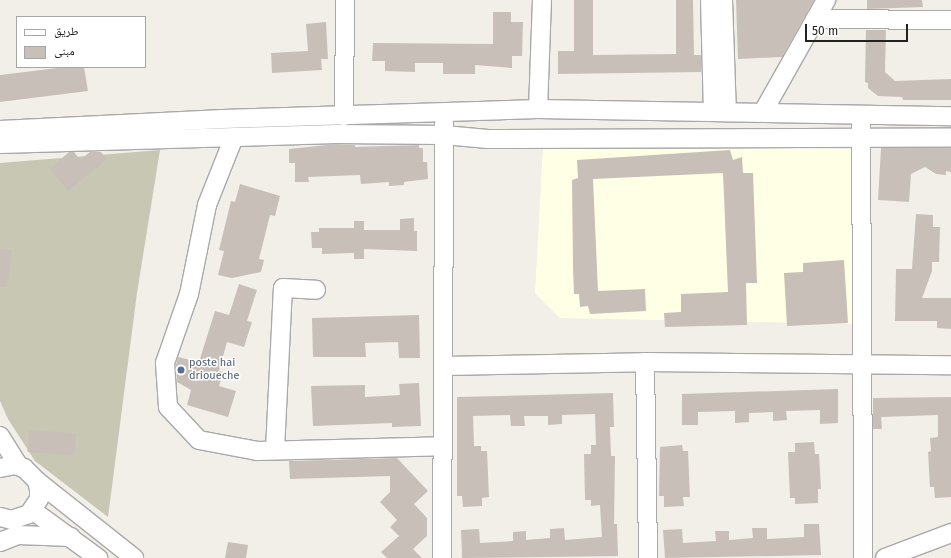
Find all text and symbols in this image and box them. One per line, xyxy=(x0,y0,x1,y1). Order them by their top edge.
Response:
legend xyxy=(16,16,146,68)
scale bar xyxy=(807,16,910,42)
text: طريق xyxy=(54,24,79,38)
text: 50 m xyxy=(812,24,838,38)
text: مبنى xyxy=(54,44,75,58)
place label: poste hai drioueche xyxy=(189,357,239,383)
marker: poste hai drioueche xyxy=(176,365,186,375)

